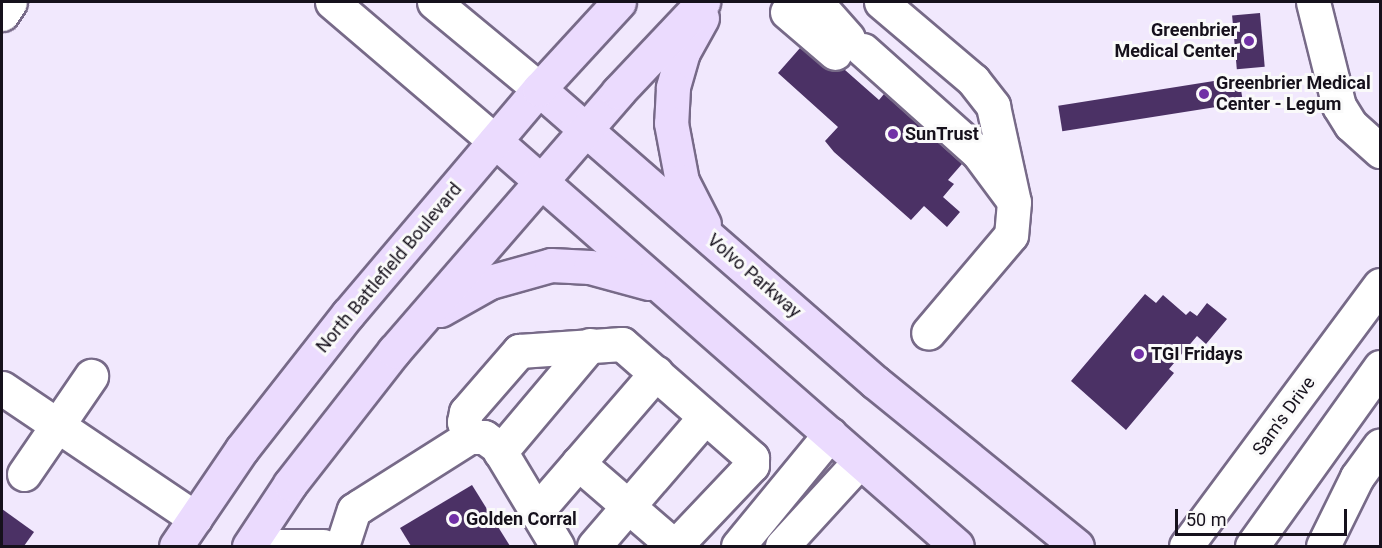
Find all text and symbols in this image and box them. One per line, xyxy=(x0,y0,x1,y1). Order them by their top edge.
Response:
place label: Greenbrier Medical Center xyxy=(1114,20,1237,63)
marker: Greenbrier Medical Center xyxy=(1242,34,1256,48)
place label: Greenbrier Medical Center - Legum xyxy=(1216,73,1371,116)
marker: Greenbrier Medical Center - Legum xyxy=(1197,87,1211,101)
place label: SunTrust xyxy=(905,123,979,145)
marker: SunTrust xyxy=(886,127,900,141)
street label: North Battlefield Boulevard xyxy=(312,179,466,357)
street label: Volvo Parkway xyxy=(703,229,805,323)
place label: TGI Fridays xyxy=(1151,343,1243,365)
marker: TGI Fridays xyxy=(1132,347,1146,361)
street label: Sam's Drive xyxy=(1248,372,1320,460)
scale bar xyxy=(1178,497,1350,535)
place label: Golden Corral xyxy=(466,508,577,530)
text: 50 m xyxy=(1186,509,1226,530)
marker: Golden Corral xyxy=(447,512,461,526)

